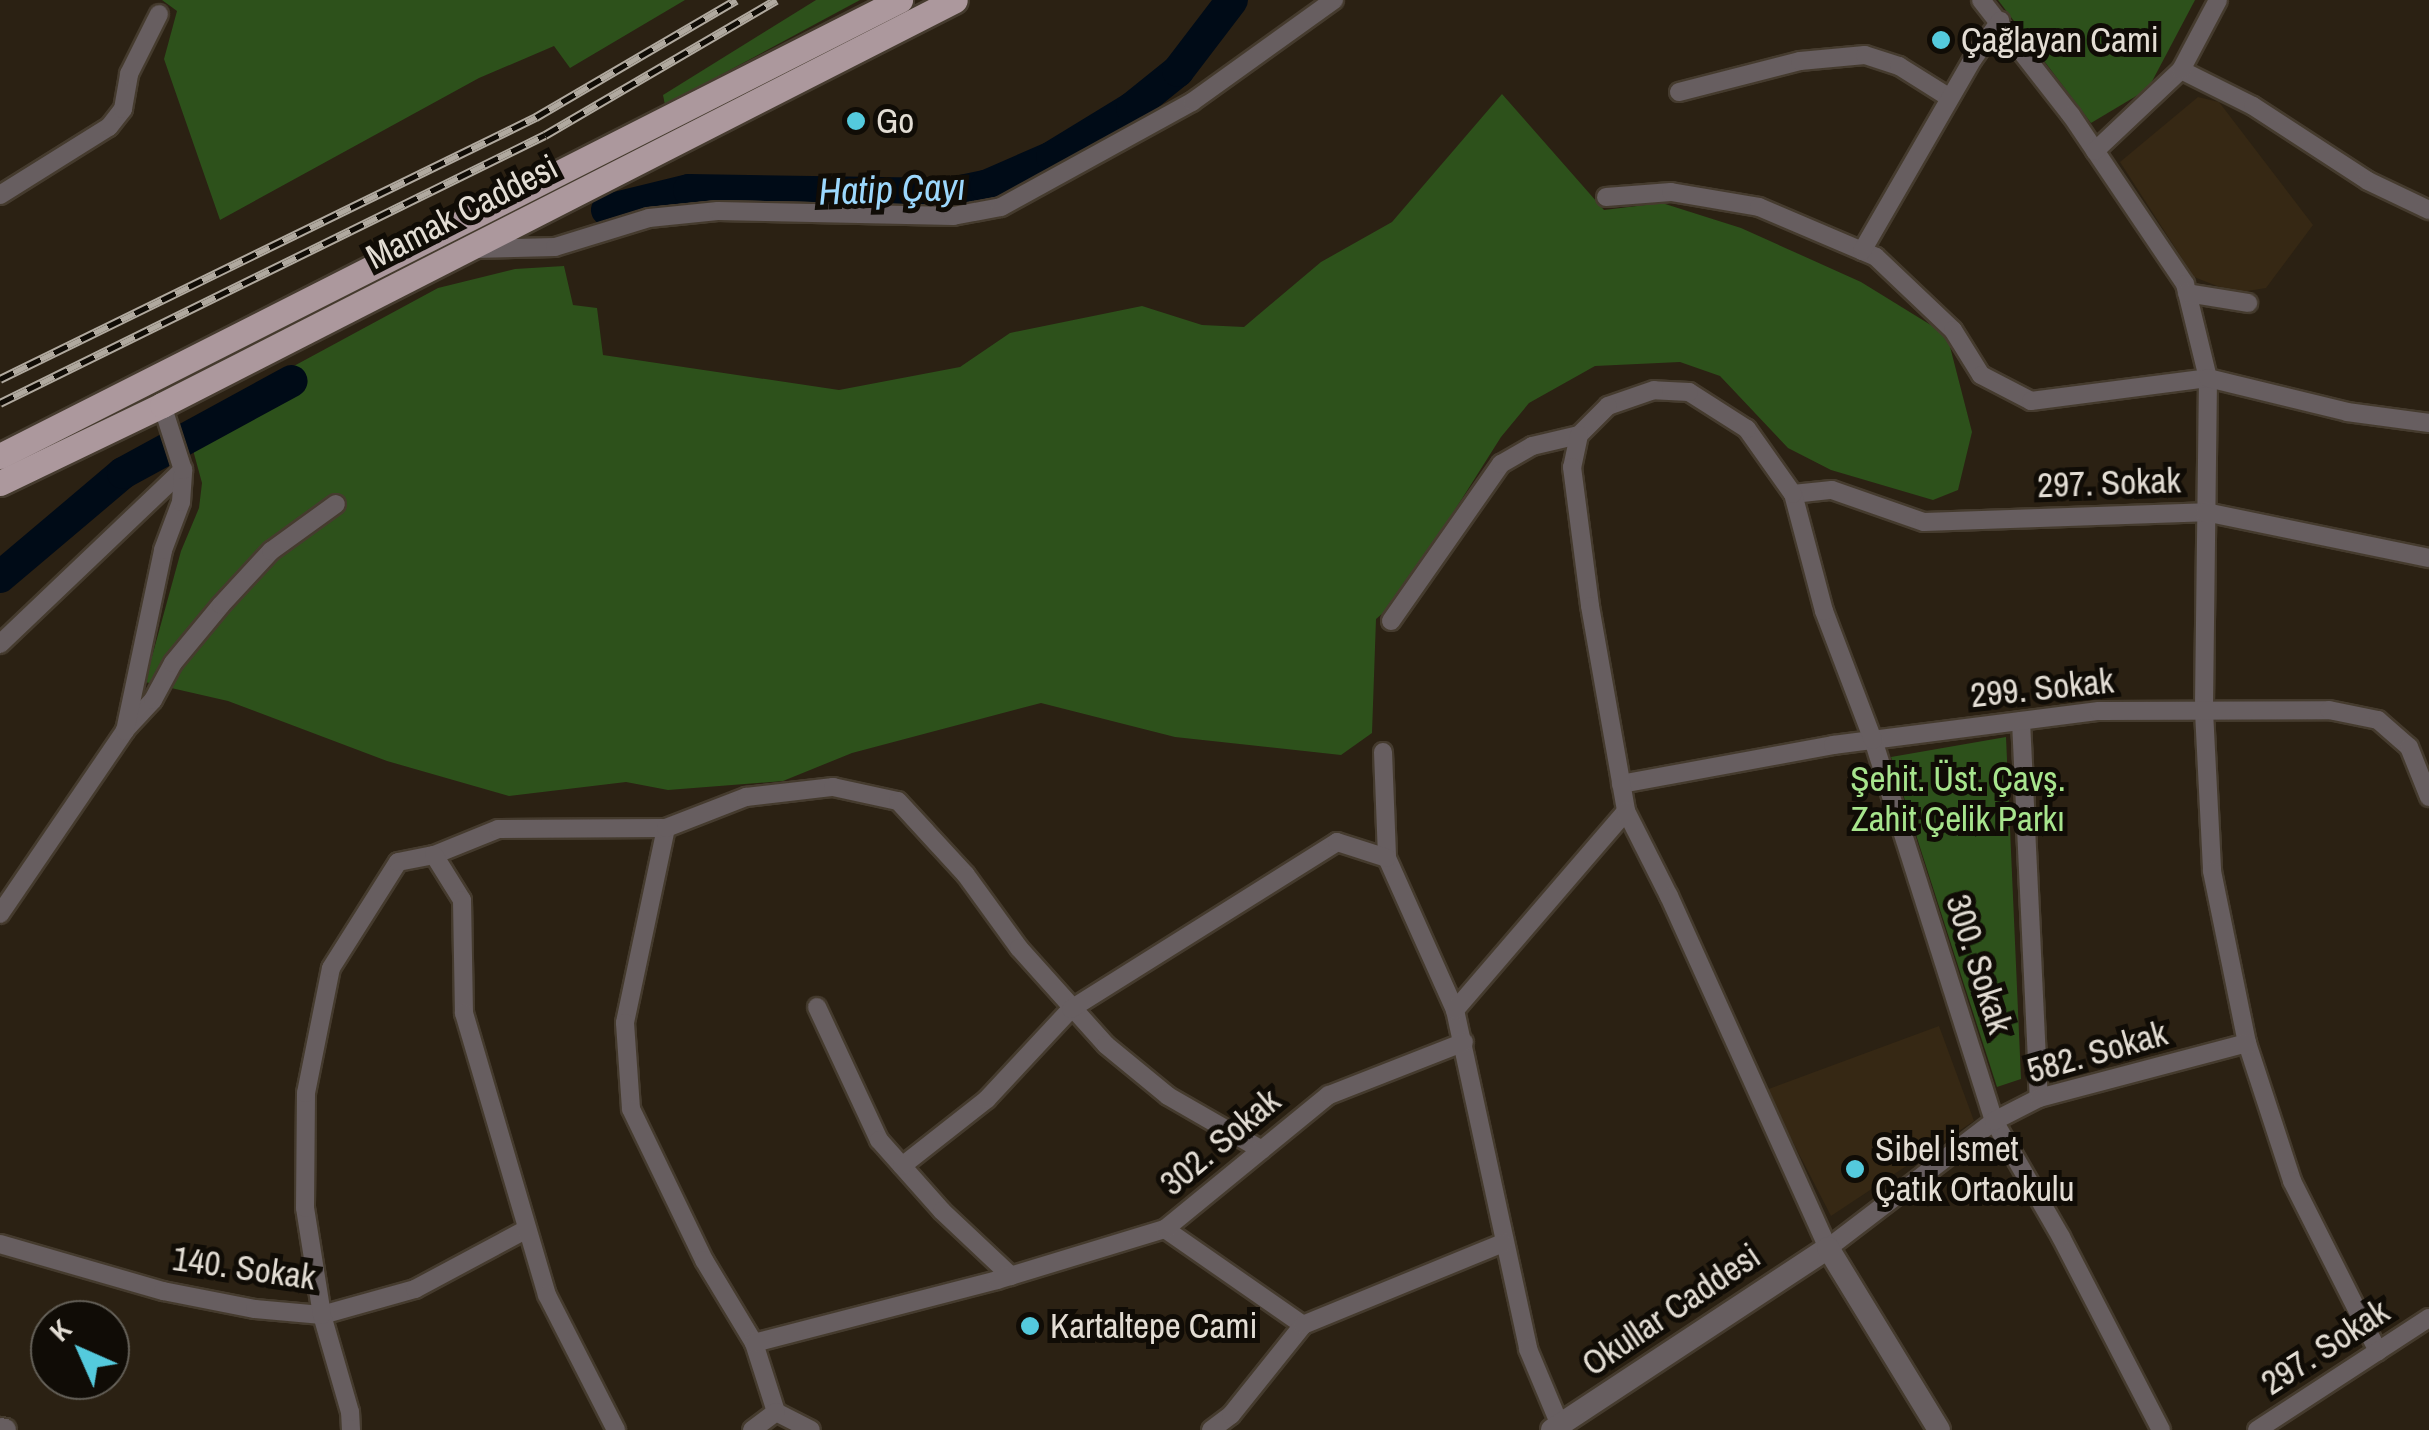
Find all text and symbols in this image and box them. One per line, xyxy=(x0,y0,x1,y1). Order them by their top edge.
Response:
place label: Çağlayan Cami xyxy=(1961,19,2159,61)
marker: Çağlayan Cami xyxy=(1930,29,1952,51)
place label: Go xyxy=(876,100,914,142)
marker: Go xyxy=(845,110,867,132)
street label: Mamak Caddesi xyxy=(359,146,565,278)
water label: Hatip Çayı xyxy=(818,164,966,214)
street label: 297. Sokak xyxy=(2037,460,2181,506)
street label: 299. Sokak xyxy=(1968,660,2116,716)
park label: Şehit. Üst. Çavş. Zahit Çelik Parkı xyxy=(1850,758,2066,840)
street label: 300. Sokak xyxy=(1937,889,2021,1039)
street label: 582. Sokak xyxy=(2022,1012,2172,1092)
street label: 302. Sokak xyxy=(1151,1080,1289,1204)
place label: Sibel İsmet Çatık Ortaokulu xyxy=(1875,1128,2074,1210)
marker: Sibel İsmet Çatık Ortaokulu xyxy=(1844,1158,1866,1180)
street label: Okullar Caddesi xyxy=(1574,1235,1768,1385)
street label: 140. Sokak xyxy=(170,1237,318,1299)
street label: 297. Sokak xyxy=(2253,1290,2397,1404)
north arrow xyxy=(30,1300,130,1400)
place label: Kartaltepe Cami xyxy=(1050,1305,1257,1347)
text: K xyxy=(41,1311,79,1350)
marker: Kartaltepe Cami xyxy=(1019,1315,1041,1337)

